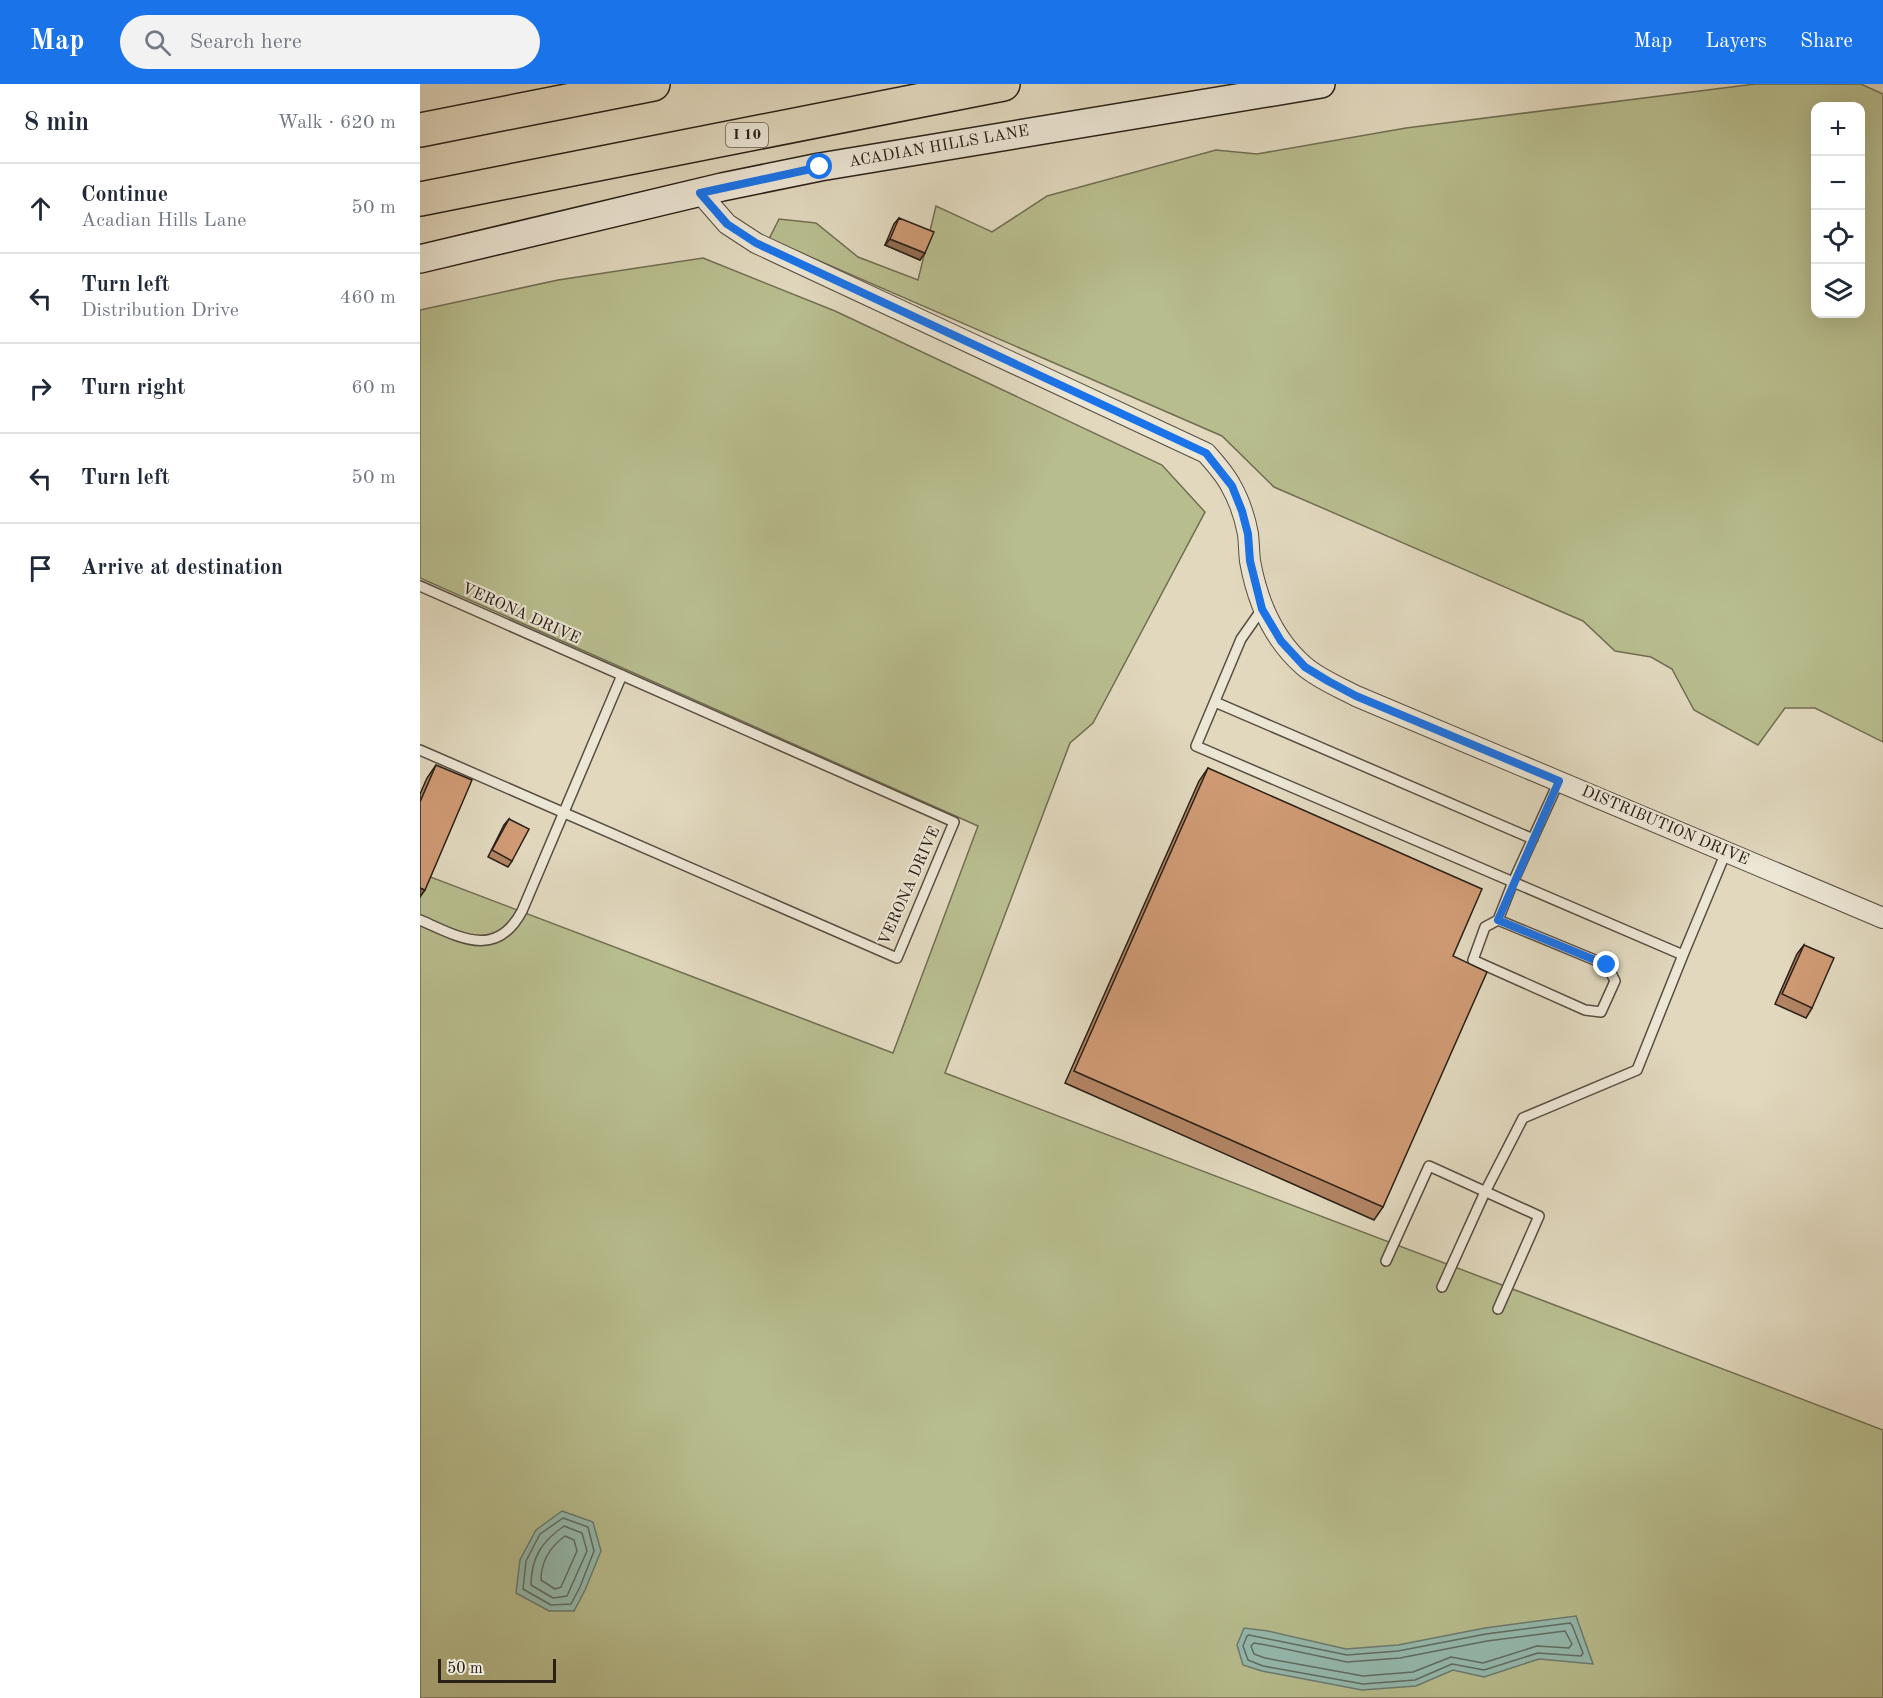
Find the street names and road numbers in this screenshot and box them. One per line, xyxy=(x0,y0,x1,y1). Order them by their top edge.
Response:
road number: I 10 xyxy=(726,123,768,147)
street label: ACADIAN HILLS LANE xyxy=(848,123,1030,171)
street label: VERONA DRIVE xyxy=(459,581,583,647)
street label: DISTRIBUTION DRIVE xyxy=(1579,783,1751,869)
street label: VERONA DRIVE xyxy=(877,824,943,948)

